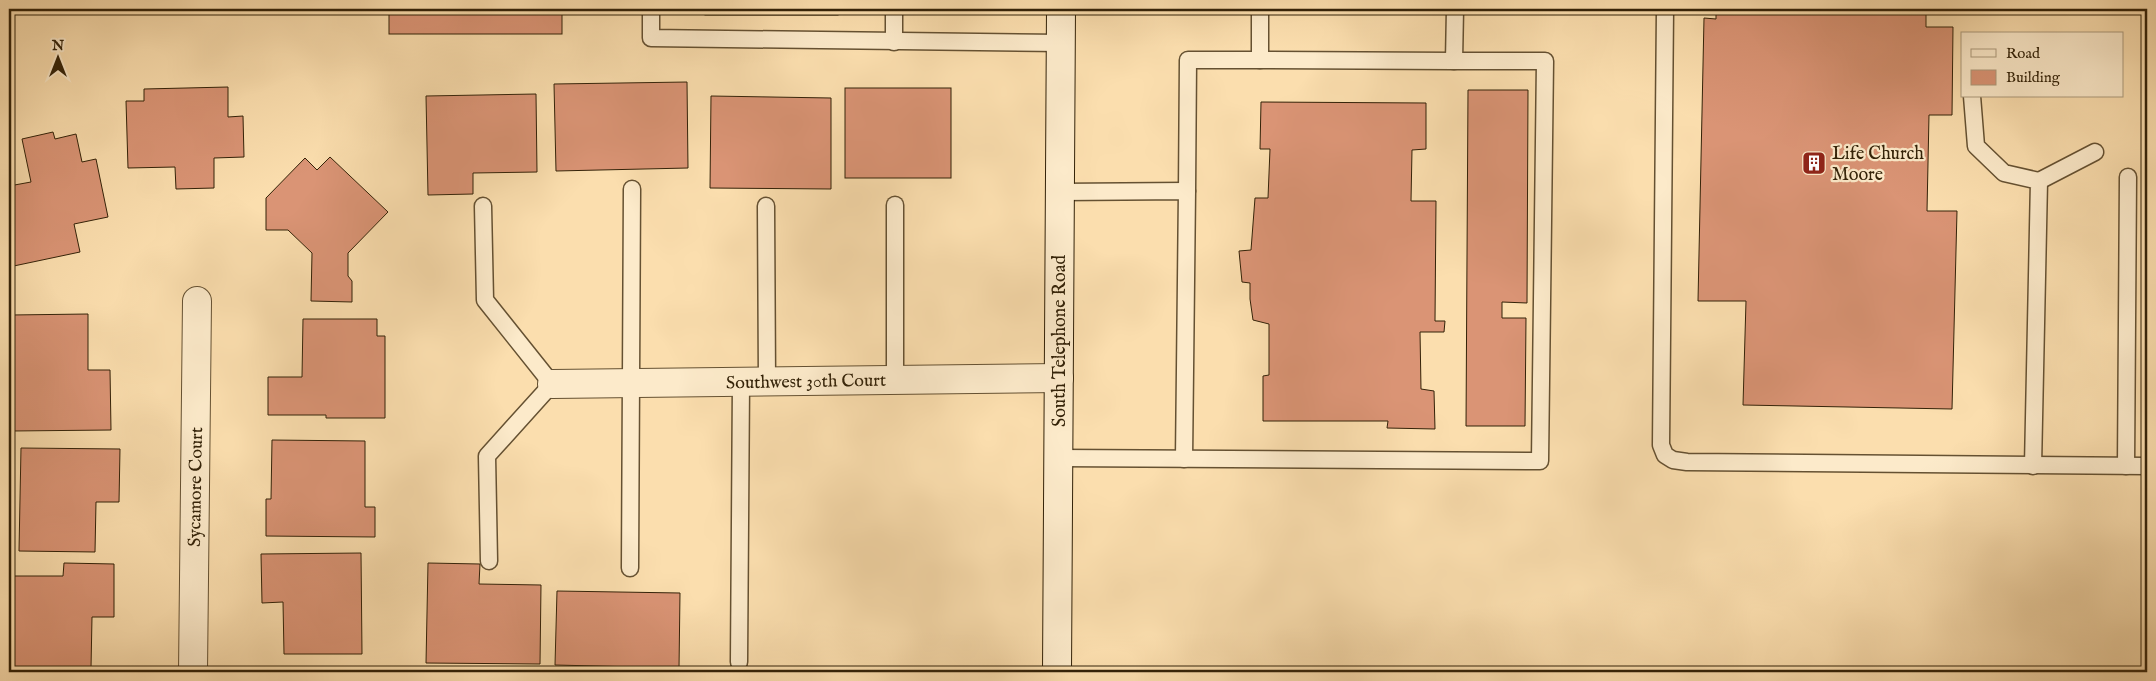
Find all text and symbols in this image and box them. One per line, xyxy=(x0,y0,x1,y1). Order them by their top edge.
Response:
north arrow xyxy=(32,32,82,82)
legend xyxy=(1961,32,2124,98)
text: N xyxy=(51,37,64,55)
text: Road xyxy=(2006,44,2041,63)
text: Building xyxy=(2006,68,2061,87)
place label: Life Church Moore xyxy=(1832,143,1924,187)
building icon: Life Church Moore xyxy=(1801,150,1827,176)
street label: South Telephone Road xyxy=(1049,255,1072,427)
street label: Southwest 30th Court xyxy=(726,370,886,395)
street label: Sycamore Court xyxy=(184,427,209,547)

